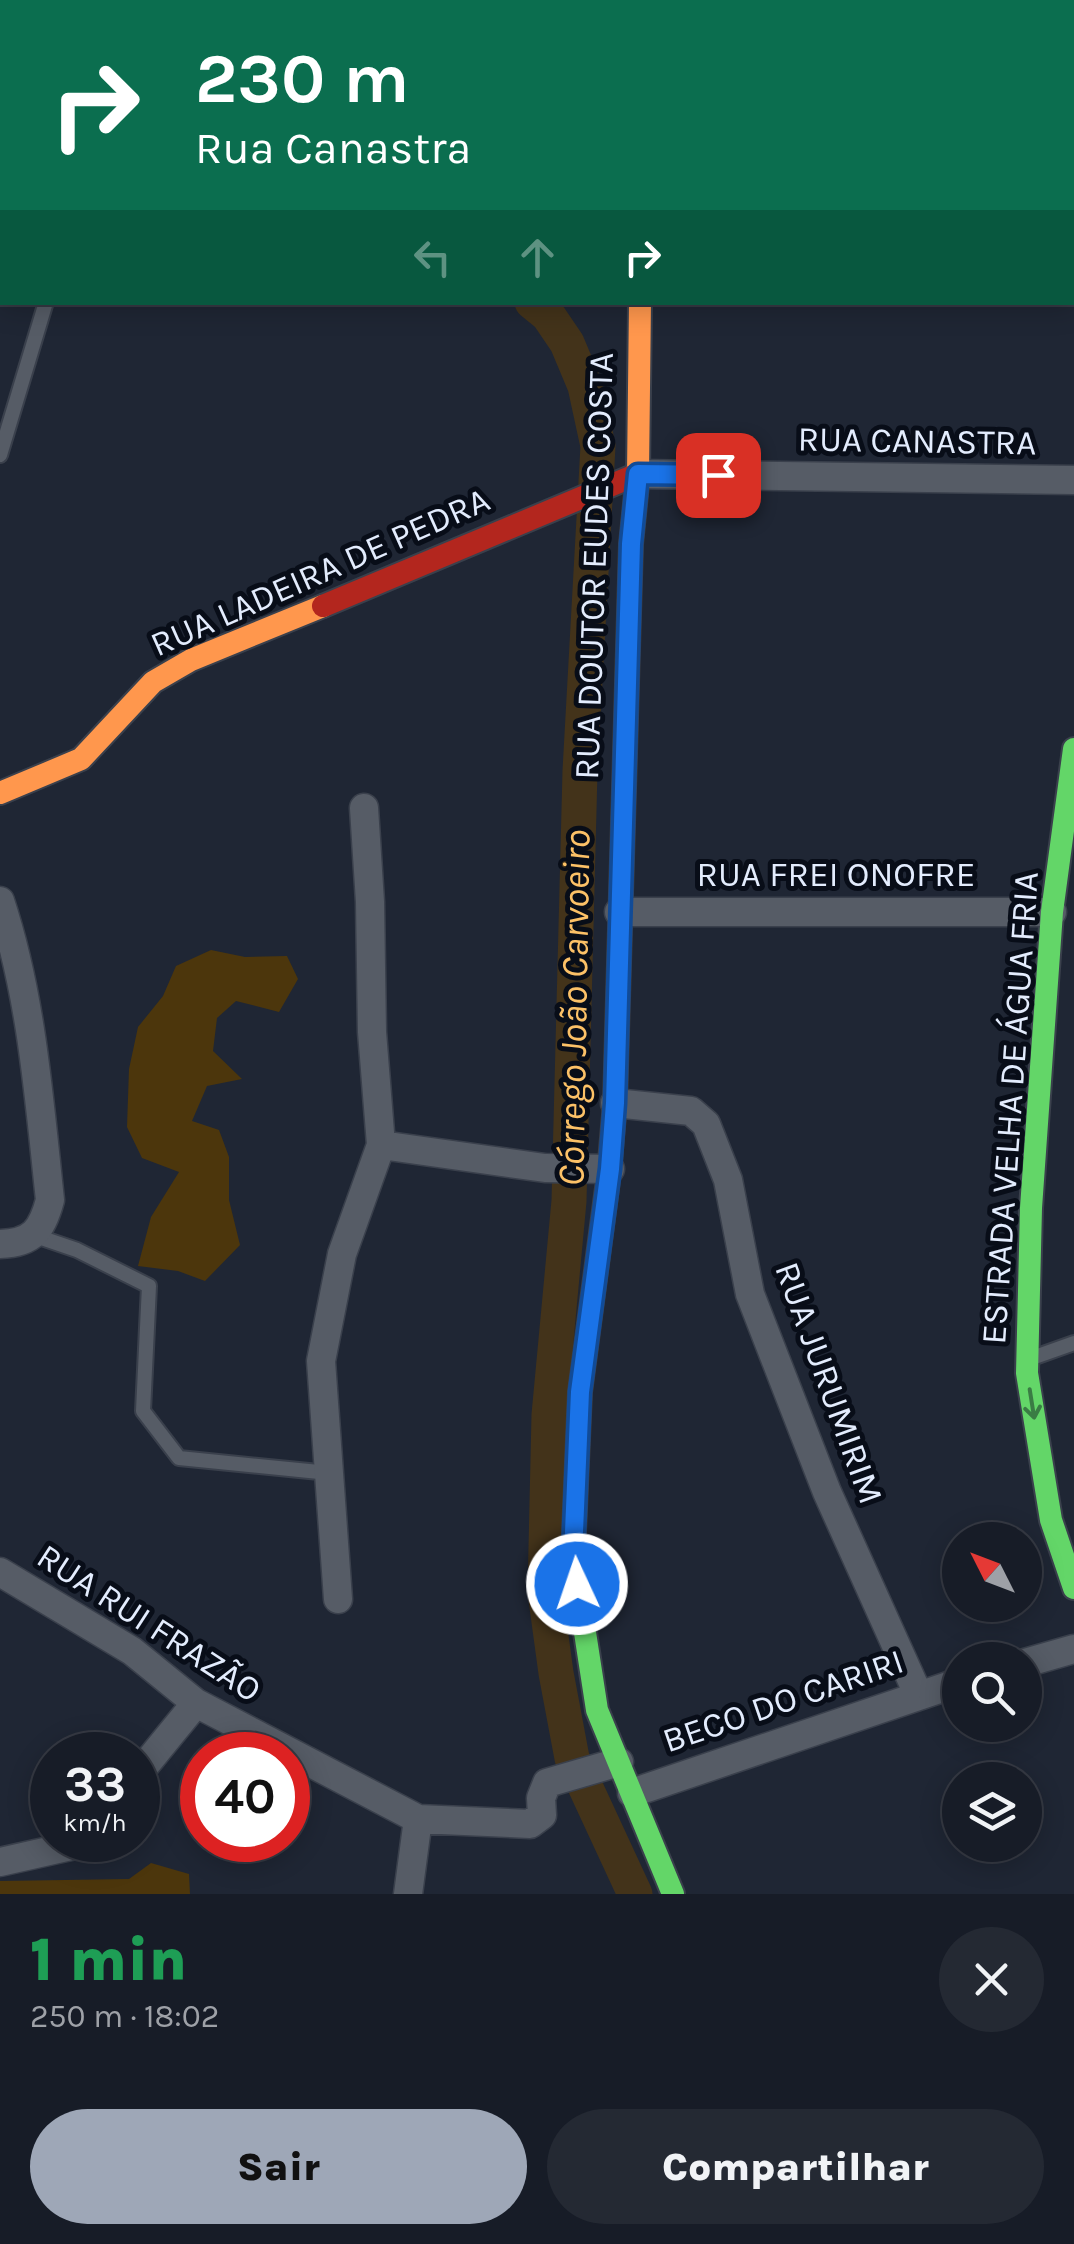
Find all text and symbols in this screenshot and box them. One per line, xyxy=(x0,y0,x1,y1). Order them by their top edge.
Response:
text: 230 m xyxy=(195,38,409,120)
icon: right xyxy=(30,40,160,170)
text: Rua Canastra xyxy=(195,122,471,174)
icon: left xyxy=(405,230,460,285)
icon: ahead xyxy=(510,230,565,285)
icon: right xyxy=(615,230,670,285)
street label: RUA DOUTOR EUDES COSTA xyxy=(566,352,622,780)
street label: RUA CANASTRA xyxy=(797,418,1037,464)
pin xyxy=(676,433,761,518)
icon: arrive xyxy=(691,448,746,503)
street label: RUA LADEIRA DE PEDRA xyxy=(144,479,496,665)
water label: Córrego João Carvoeiro xyxy=(548,829,600,1187)
street label: RUA FREI ONOFRE xyxy=(697,854,975,895)
street label: ESTRADA VELHA DE ÁGUA FRIA xyxy=(973,870,1047,1346)
street label: RUA JURUMIRIM xyxy=(766,1257,892,1509)
one-way arrow xyxy=(1023,1387,1042,1419)
north arrow xyxy=(942,1522,1042,1622)
map controls xyxy=(942,1522,1042,1862)
position arrow xyxy=(525,1532,629,1636)
street label: RUA RUI FRAZÃO xyxy=(29,1535,269,1711)
street label: BECO DO CARIRI xyxy=(657,1641,909,1761)
button: search xyxy=(942,1642,1042,1742)
speed limit sign: 40 xyxy=(180,1732,310,1862)
text: 33 xyxy=(64,1755,126,1814)
button: layers xyxy=(942,1762,1042,1862)
text: km/h xyxy=(63,1808,127,1837)
text: 1 min xyxy=(30,1925,187,1995)
button: close xyxy=(939,1927,1044,2032)
text: 250 m · 18:02 xyxy=(30,1998,219,2035)
button: Sair xyxy=(30,2109,527,2224)
button: Compartilhar xyxy=(547,2109,1044,2224)

